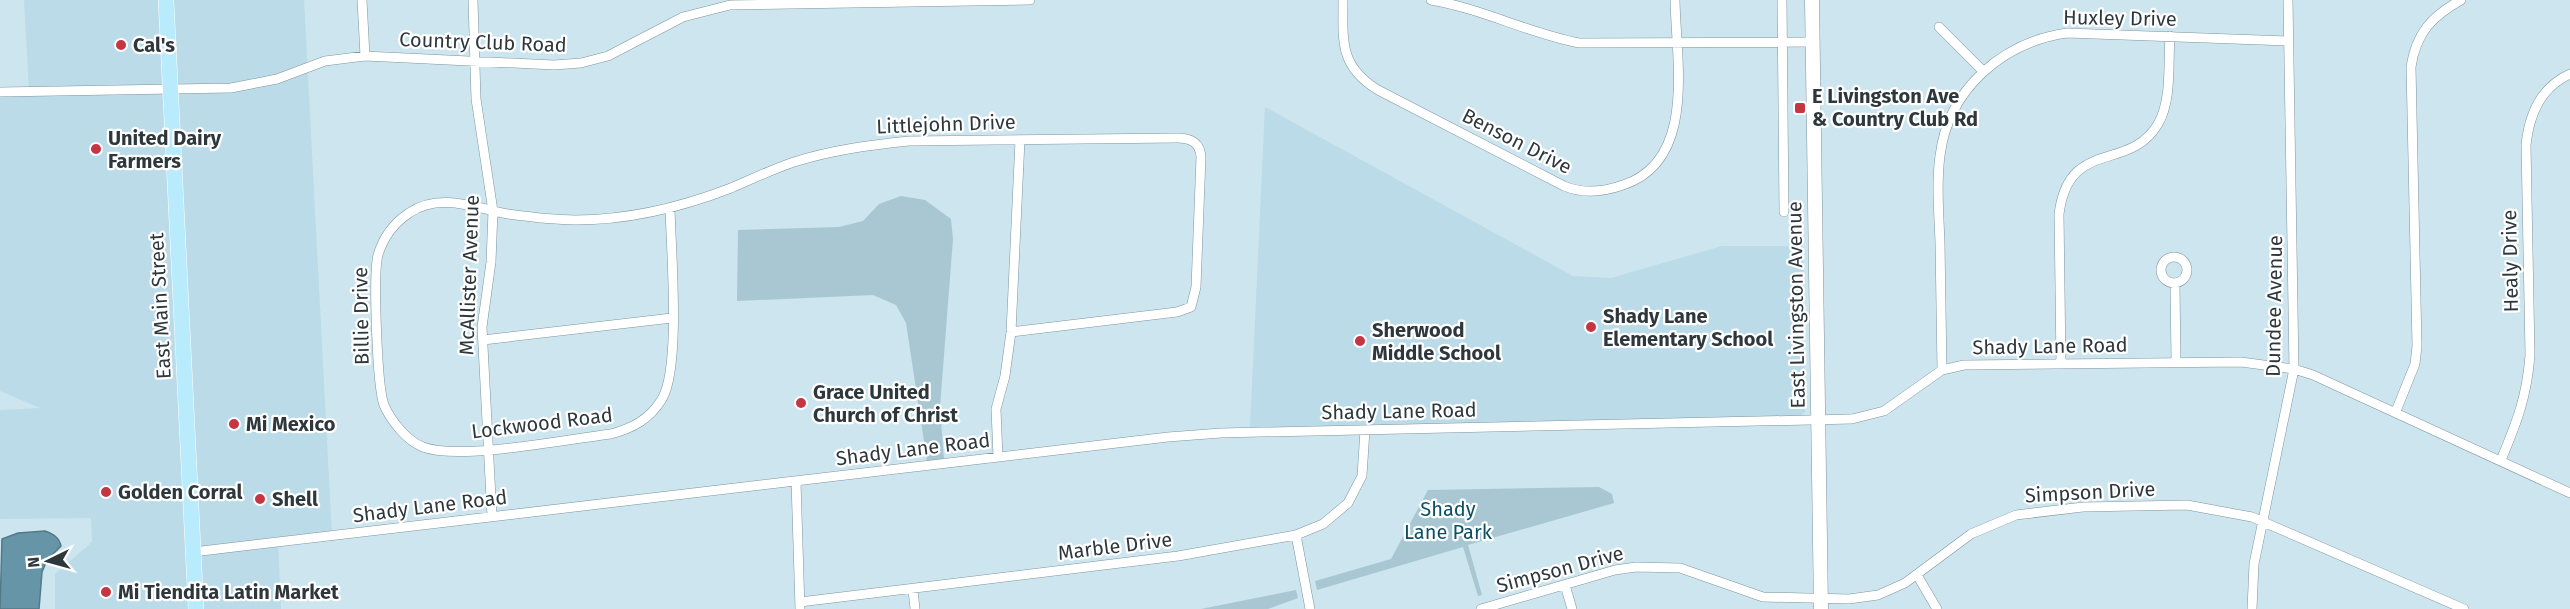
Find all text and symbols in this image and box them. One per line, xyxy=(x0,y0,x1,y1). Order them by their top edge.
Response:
street label: Huxley Drive xyxy=(2063,5,2177,31)
street label: Country Club Road xyxy=(399,27,567,57)
place label: Cal's xyxy=(133,33,175,57)
marker: Cal's xyxy=(114,38,128,52)
place label: E Livingston Ave & Country Club Rd xyxy=(1812,84,1978,131)
marker: E Livingston Ave & Country Club Rd xyxy=(1793,101,1807,115)
street label: Benson Drive xyxy=(1458,103,1576,179)
street label: Littlejohn Drive xyxy=(876,110,1016,138)
place label: United Dairy Farmers xyxy=(108,126,222,173)
marker: United Dairy Farmers xyxy=(89,142,103,156)
street label: McAllister Avenue xyxy=(454,194,484,356)
street label: East Livingston Avenue xyxy=(1782,201,1810,409)
street label: Healy Drive xyxy=(2497,209,2523,313)
street label: East Main Street xyxy=(144,232,176,380)
street label: Dundee Avenue xyxy=(2261,235,2287,377)
street label: Billie Drive xyxy=(348,267,374,365)
place label: Shady Lane Elementary School xyxy=(1603,304,1773,351)
place label: Sherwood Middle School xyxy=(1372,318,1501,365)
marker: Shady Lane Elementary School xyxy=(1584,320,1598,334)
street label: Shady Lane Road xyxy=(1972,333,2128,359)
marker: Sherwood Middle School xyxy=(1353,334,1367,348)
place label: Grace United Church of Christ xyxy=(813,380,958,427)
marker: Grace United Church of Christ xyxy=(794,396,808,410)
street label: Shady Lane Road xyxy=(1321,398,1477,424)
street label: Lockwood Road xyxy=(470,402,614,444)
place label: Mi Mexico xyxy=(246,412,336,436)
marker: Mi Mexico xyxy=(227,417,241,431)
street label: Shady Lane Road xyxy=(834,428,992,470)
street label: Simpson Drive xyxy=(2024,477,2156,507)
place label: Golden Corral xyxy=(118,480,243,504)
marker: Golden Corral xyxy=(99,485,113,499)
street label: Shady Lane Road xyxy=(351,485,509,527)
place label: Shell xyxy=(272,487,318,511)
marker: Shell xyxy=(253,492,267,506)
park label: Shady Lane Park xyxy=(1404,497,1493,544)
street label: Marble Drive xyxy=(1057,527,1173,565)
north arrow xyxy=(18,531,78,591)
street label: Simpson Drive xyxy=(1494,541,1626,597)
text: N xyxy=(24,556,43,568)
place label: Mi Tiendita Latin Market xyxy=(118,580,339,604)
marker: Mi Tiendita Latin Market xyxy=(99,585,113,599)

